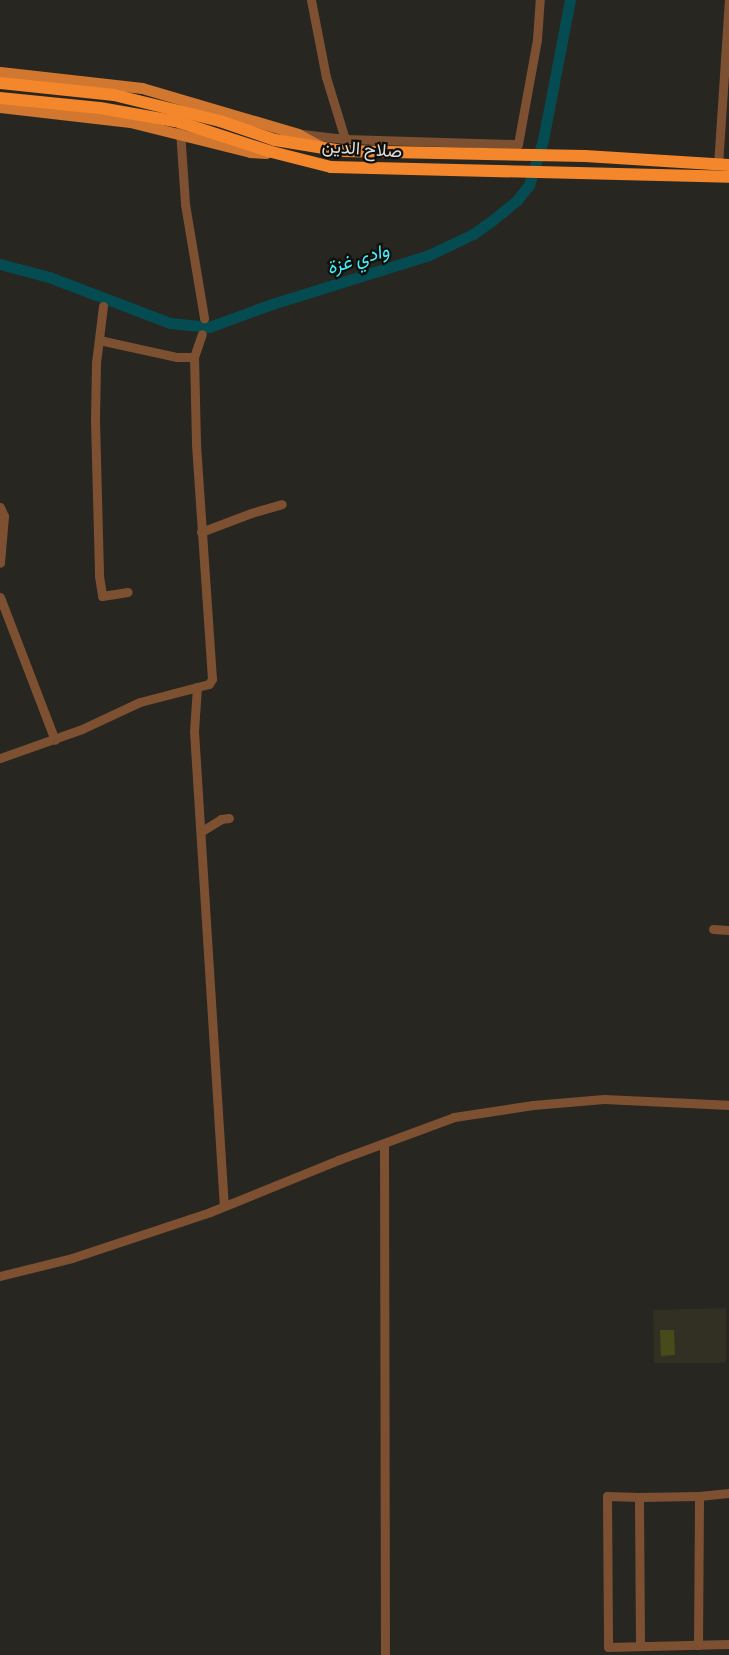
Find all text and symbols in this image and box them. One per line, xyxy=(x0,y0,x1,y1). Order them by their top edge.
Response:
street label: صلاح الدين xyxy=(321,135,403,163)
water label: وادي غزة xyxy=(324,239,392,279)

